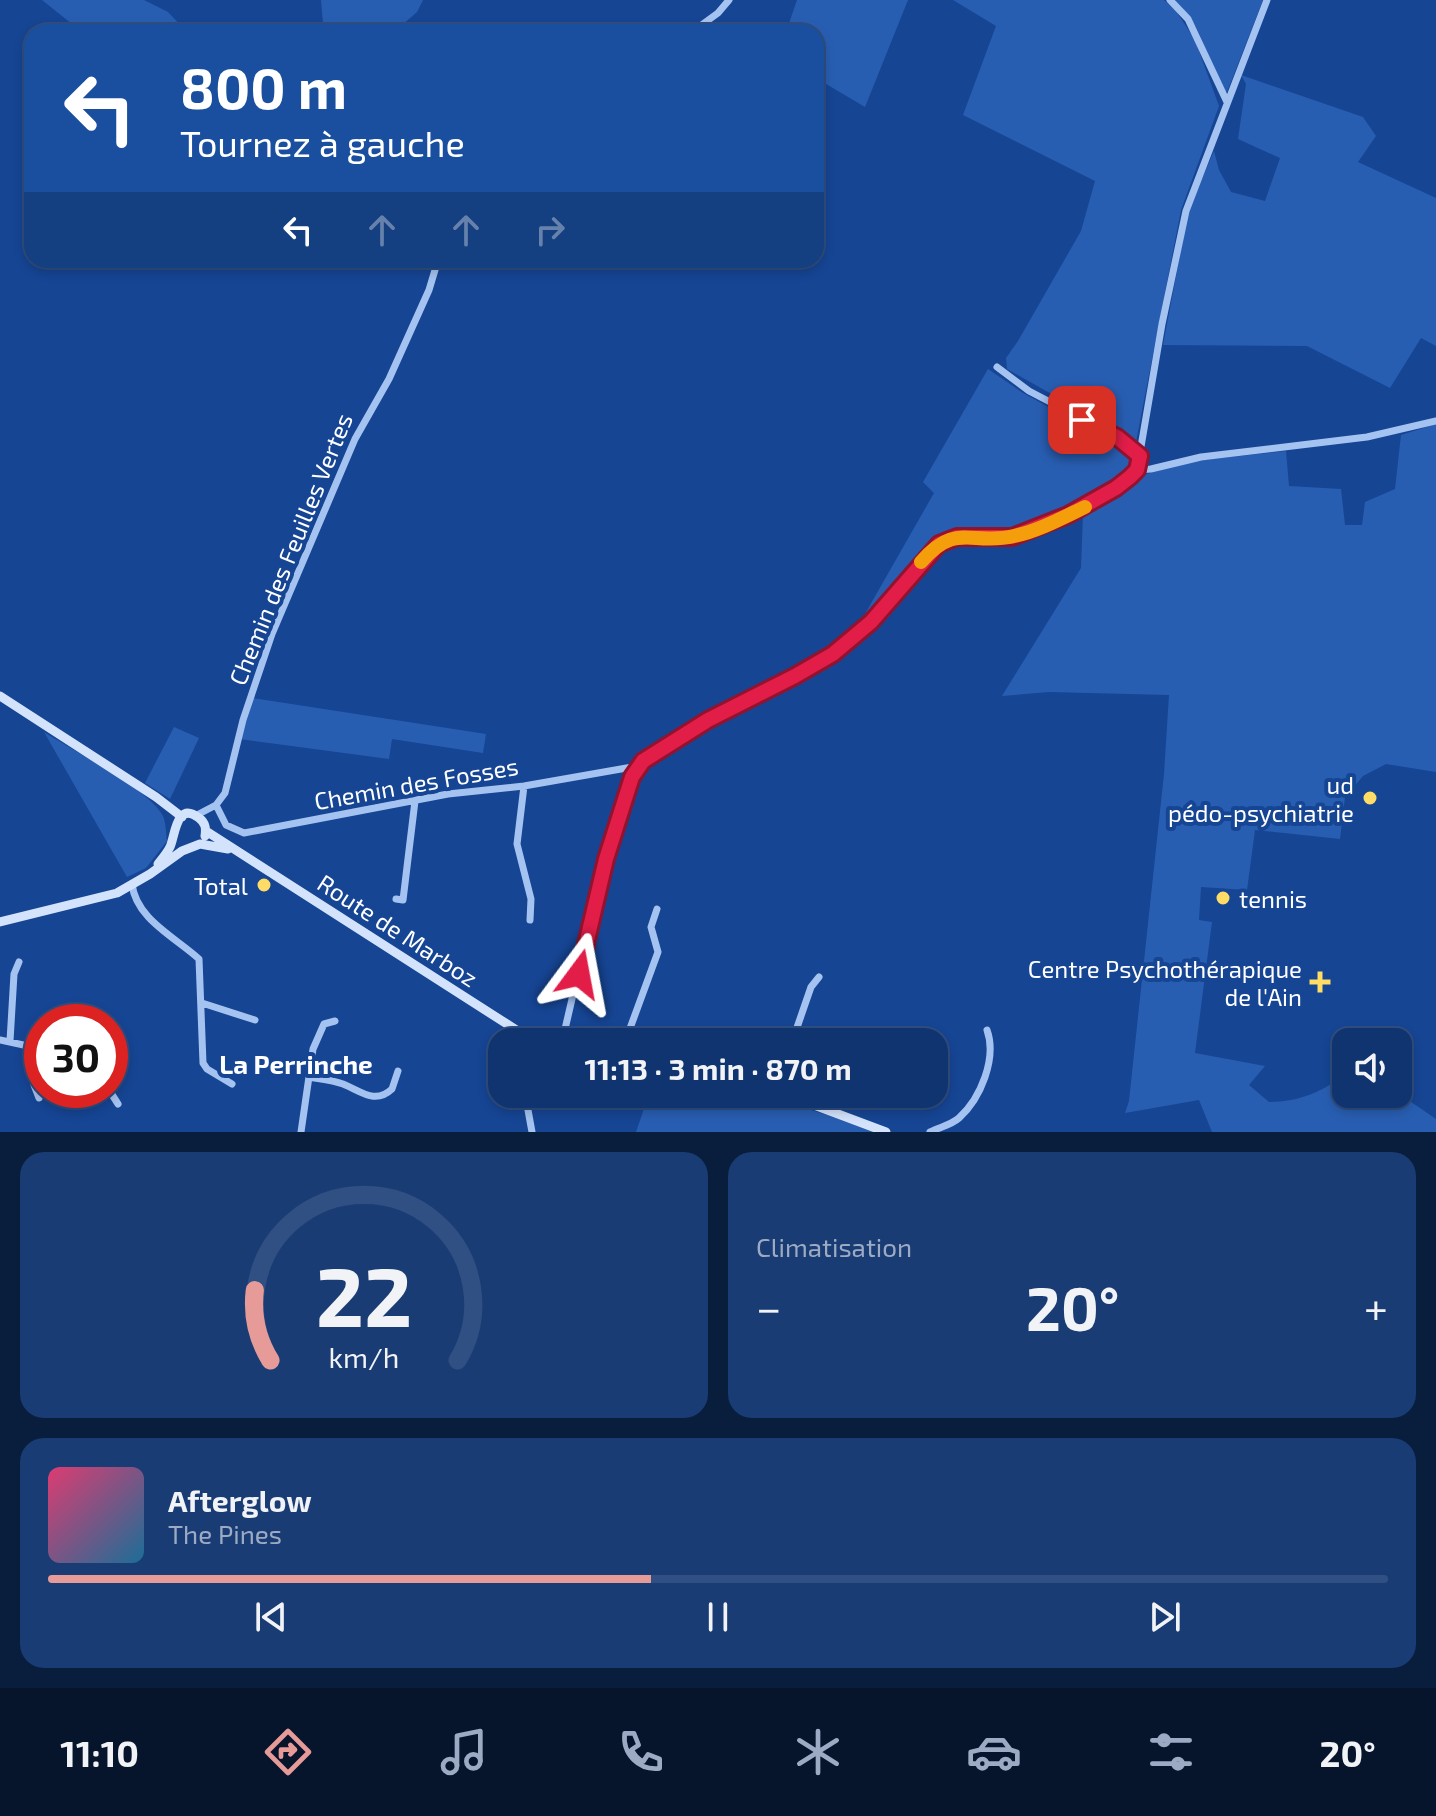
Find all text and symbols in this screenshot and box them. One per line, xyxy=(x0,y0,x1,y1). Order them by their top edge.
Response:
text: 800 m xyxy=(180,53,347,120)
icon: left xyxy=(48,56,152,160)
text: Tournez à gauche xyxy=(180,121,465,164)
icon: left xyxy=(276,208,320,252)
icon: ahead xyxy=(360,208,404,252)
icon: ahead xyxy=(444,208,488,252)
icon: right xyxy=(528,208,572,252)
pin xyxy=(1048,386,1116,454)
icon: arrive xyxy=(1060,398,1104,442)
street label: Chemin des Feuilles Vertes xyxy=(222,409,358,689)
street label: Chemin des Fosses xyxy=(312,751,520,815)
place label: ud pédo-psychiatrie xyxy=(1168,770,1354,827)
marker: ud pédo-psychiatrie xyxy=(1361,789,1379,807)
street label: Route de Marboz xyxy=(313,868,483,992)
place label: Total xyxy=(194,871,248,900)
marker: Total xyxy=(255,876,273,894)
place label: tennis xyxy=(1239,884,1307,913)
marker: tennis xyxy=(1214,889,1232,907)
position arrow xyxy=(537,932,621,1016)
place label: Centre Psychothérapique de l'Ain xyxy=(1028,954,1302,1011)
marker: Centre Psychothérapique de l'Ain xyxy=(1309,971,1331,993)
speed limit sign: 30 xyxy=(24,1004,128,1108)
map controls xyxy=(1332,1028,1412,1108)
button: sound xyxy=(1332,1028,1412,1108)
district label: La Perrinche xyxy=(219,1048,373,1079)
text: 11:13 · 3 min · 870 m xyxy=(584,1050,852,1086)
text: Climatisation xyxy=(756,1231,912,1262)
text: 22 xyxy=(316,1244,412,1344)
text: 20° xyxy=(1026,1271,1119,1343)
text: − xyxy=(756,1280,782,1333)
text: + xyxy=(1364,1280,1388,1333)
text: km/h xyxy=(329,1339,399,1374)
text: Afterglow xyxy=(168,1482,312,1518)
text: The Pines xyxy=(168,1518,282,1549)
icon: previous xyxy=(249,1595,293,1639)
icon: pause xyxy=(696,1595,740,1639)
icon: next xyxy=(1143,1595,1187,1639)
icon: directions xyxy=(260,1724,316,1780)
icon: music xyxy=(436,1724,492,1780)
icon: phone xyxy=(613,1724,669,1780)
icon: climate xyxy=(790,1724,846,1780)
icon: car xyxy=(966,1724,1022,1780)
icon: filters xyxy=(1143,1724,1199,1780)
text: 11:10 xyxy=(60,1731,139,1774)
text: 20° xyxy=(1320,1731,1376,1774)

